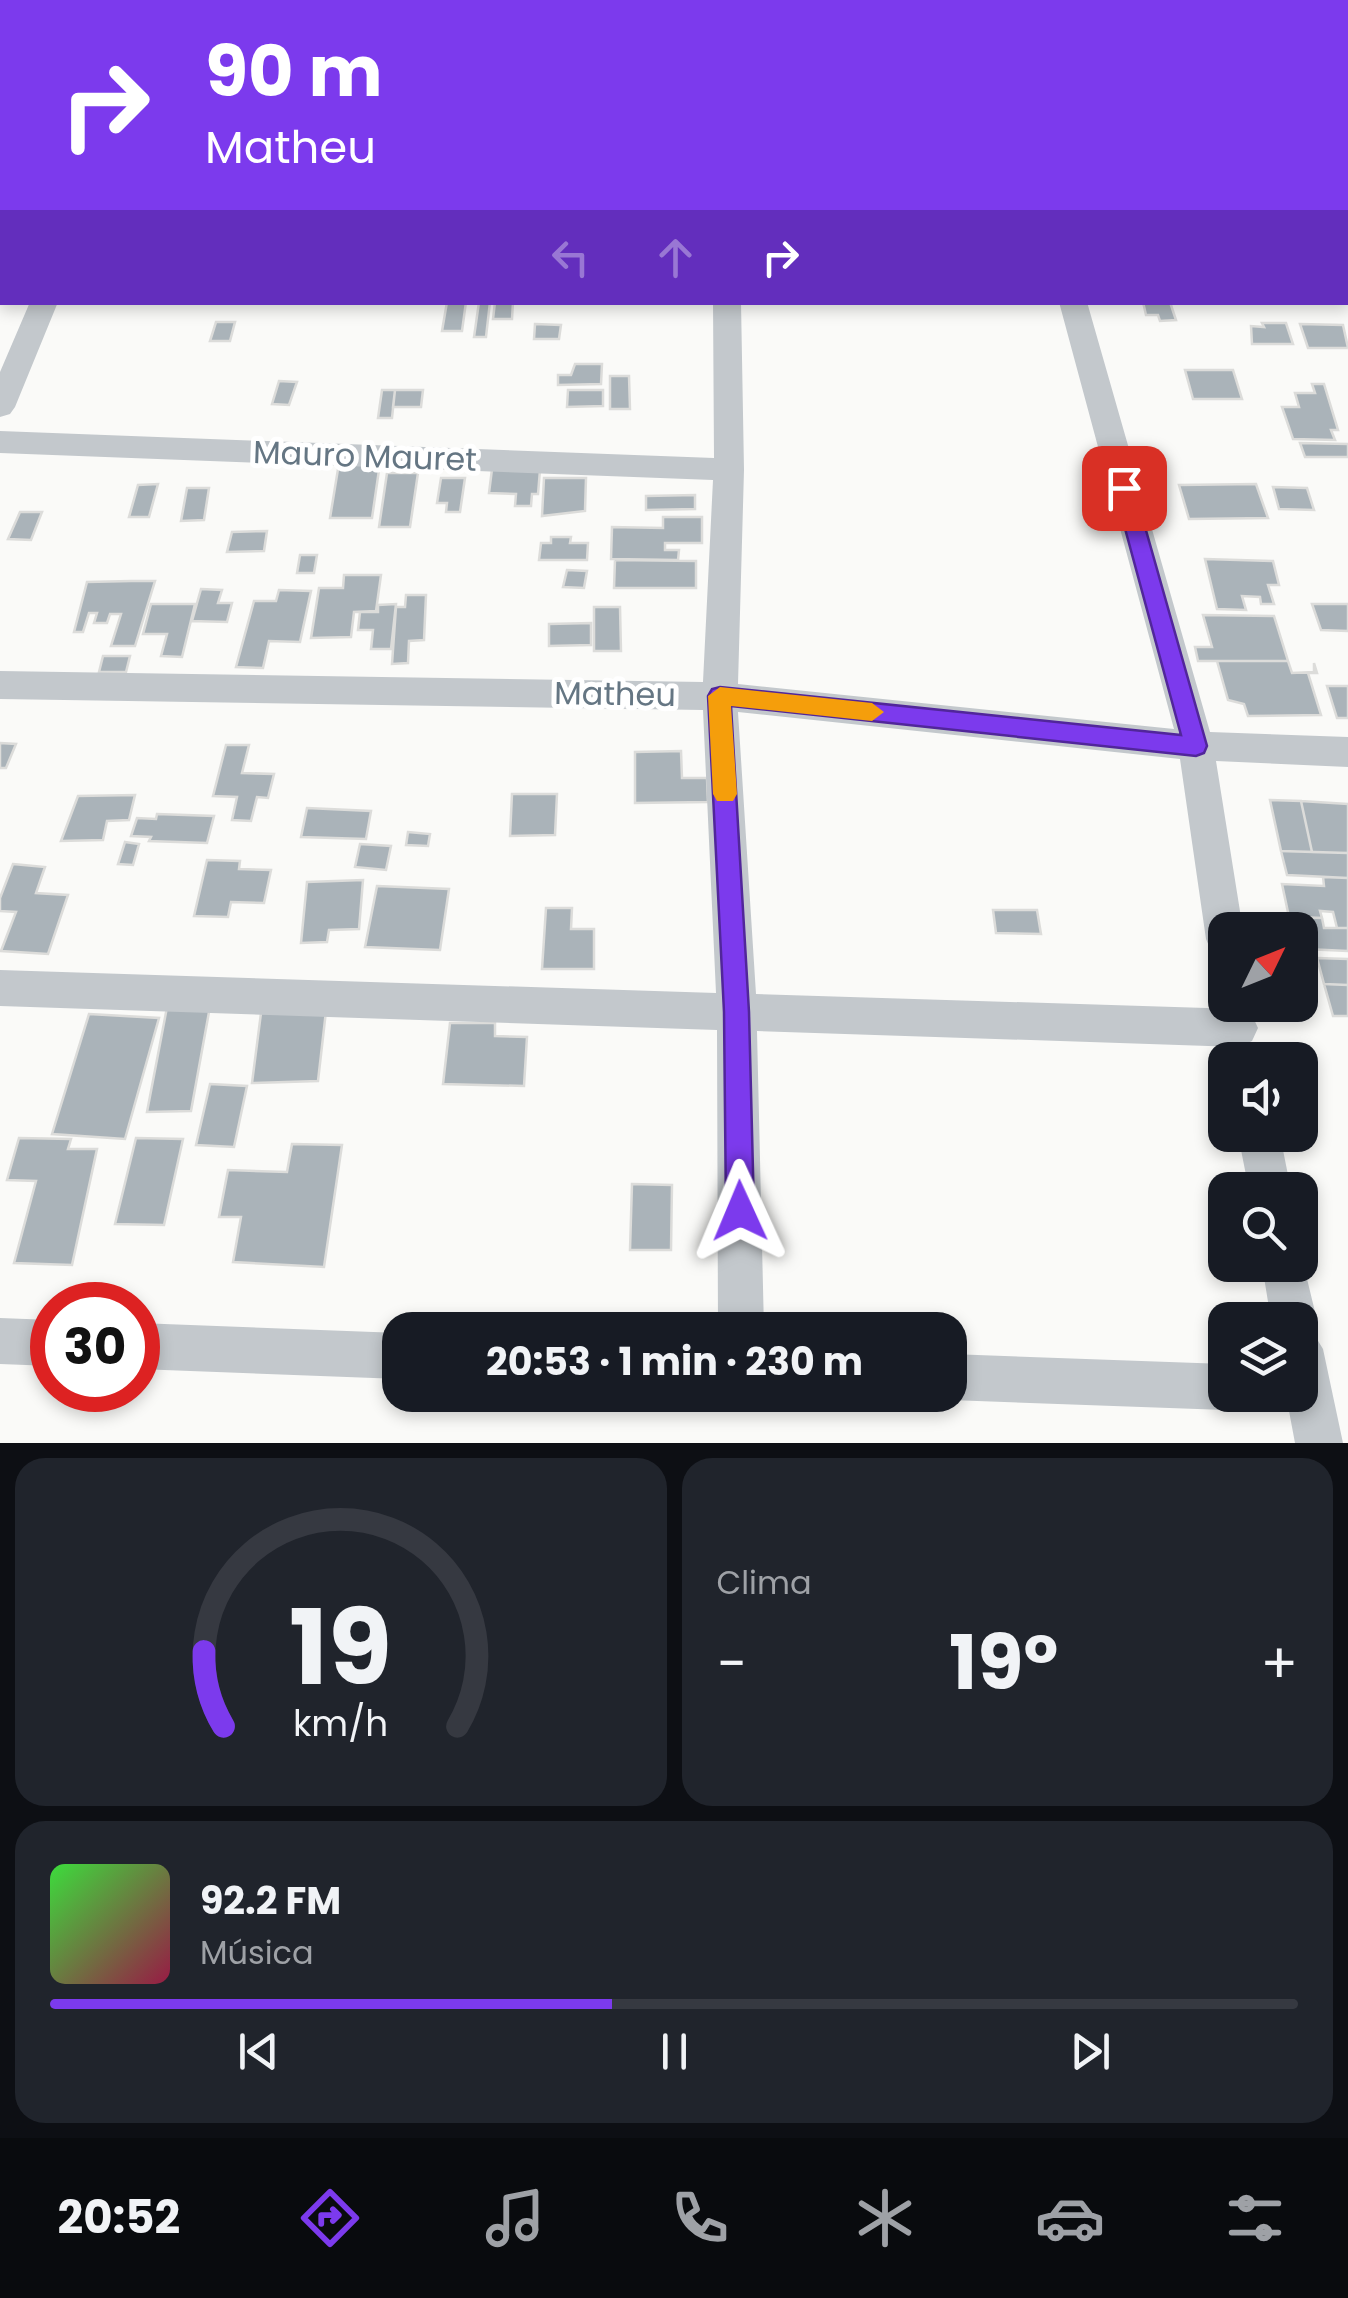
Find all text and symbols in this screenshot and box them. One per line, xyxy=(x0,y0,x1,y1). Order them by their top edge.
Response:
text: 90 m xyxy=(205,22,383,121)
icon: right xyxy=(40,40,170,170)
text: Matheu xyxy=(205,116,376,179)
icon: left xyxy=(543,230,598,285)
icon: ahead xyxy=(648,230,703,285)
icon: right xyxy=(753,230,808,285)
street label: Mauro Mauret xyxy=(252,429,478,482)
pin xyxy=(1082,446,1167,531)
icon: arrive xyxy=(1097,461,1152,516)
street label: Matheu xyxy=(554,670,676,717)
north arrow xyxy=(1208,912,1318,1022)
map controls xyxy=(1208,912,1318,1412)
button: sound xyxy=(1208,1042,1318,1152)
position arrow xyxy=(688,1159,792,1263)
button: search xyxy=(1208,1172,1318,1282)
speed limit sign: 30 xyxy=(30,1282,160,1412)
button: layers xyxy=(1208,1302,1318,1412)
text: 20:53 · 1 min · 230 m xyxy=(486,1335,863,1388)
text: Clima xyxy=(717,1560,812,1605)
text: 19 xyxy=(289,1575,392,1720)
text: 19° xyxy=(949,1610,1058,1715)
text: − xyxy=(717,1625,747,1702)
text: + xyxy=(1260,1625,1298,1702)
text: km/h xyxy=(293,1698,388,1749)
text: 92.2 FM xyxy=(200,1874,341,1927)
text: Música xyxy=(200,1930,314,1975)
icon: previous xyxy=(231,2024,286,2079)
icon: pause xyxy=(647,2024,702,2079)
icon: next xyxy=(1063,2024,1118,2079)
icon: directions xyxy=(295,2183,365,2253)
icon: music xyxy=(480,2183,550,2253)
icon: phone xyxy=(665,2183,735,2253)
icon: climate xyxy=(850,2183,920,2253)
icon: car xyxy=(1035,2183,1105,2253)
icon: filters xyxy=(1220,2183,1290,2253)
text: 20:52 xyxy=(58,2186,180,2249)

